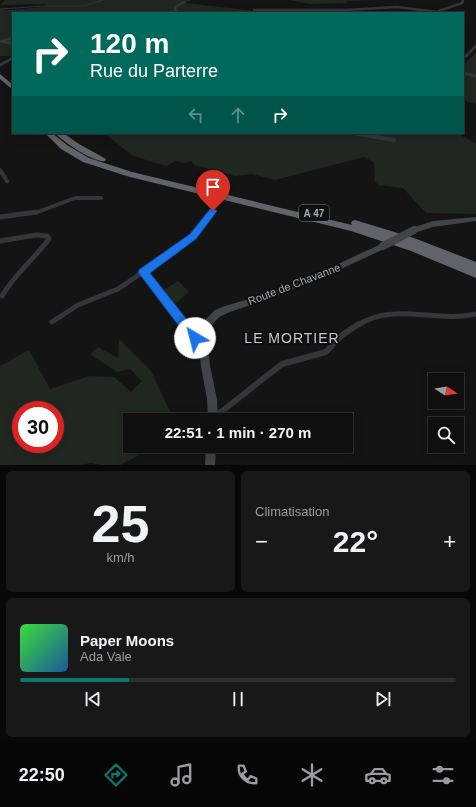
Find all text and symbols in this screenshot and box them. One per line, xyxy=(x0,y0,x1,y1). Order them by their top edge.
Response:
icon: right xyxy=(24,28,76,80)
text: 120 m xyxy=(90,28,169,59)
text: Rue du Parterre xyxy=(90,61,218,81)
icon: left xyxy=(185,104,207,126)
icon: ahead xyxy=(227,104,249,126)
icon: right xyxy=(269,104,291,126)
pin xyxy=(196,170,230,211)
icon: arrive xyxy=(202,176,224,198)
road number: A 47 xyxy=(299,205,329,221)
street label: Route de Chavanne xyxy=(246,261,342,307)
position arrow xyxy=(174,317,216,359)
district label: LE MORTIER xyxy=(244,330,340,346)
north arrow xyxy=(428,373,464,409)
map controls xyxy=(428,373,464,453)
speed limit sign: 30 xyxy=(12,401,64,453)
button: search xyxy=(428,417,464,453)
text: 22:51 · 1 min · 270 m xyxy=(165,424,311,441)
text: 25 xyxy=(92,495,149,553)
text: Climatisation xyxy=(255,504,329,519)
text: 22° xyxy=(333,525,378,558)
text: − xyxy=(255,529,268,554)
text: + xyxy=(443,529,456,554)
text: km/h xyxy=(106,550,135,565)
text: Paper Moons xyxy=(80,632,174,649)
text: Ada Vale xyxy=(80,649,132,664)
icon: previous xyxy=(82,688,104,710)
icon: pause xyxy=(227,688,249,710)
icon: next xyxy=(372,688,394,710)
icon: directions xyxy=(102,761,130,789)
icon: music xyxy=(168,761,196,789)
icon: phone xyxy=(233,761,261,789)
icon: climate xyxy=(298,761,326,789)
icon: car xyxy=(364,761,392,789)
icon: filters xyxy=(429,761,457,789)
text: 22:50 xyxy=(19,765,65,785)

